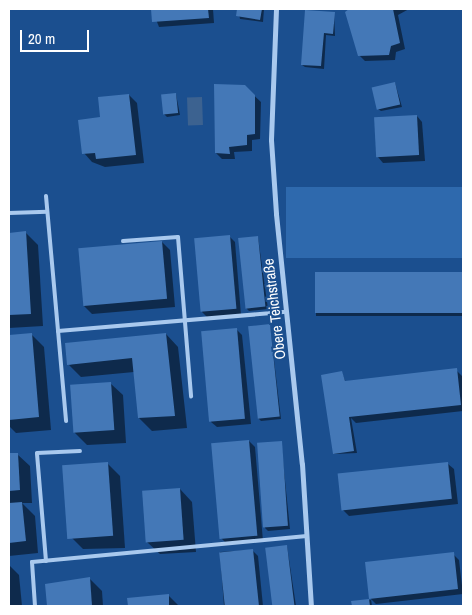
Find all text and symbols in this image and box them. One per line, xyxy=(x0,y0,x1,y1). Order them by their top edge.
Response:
scale bar xyxy=(22,20,91,52)
text: 20 m xyxy=(28,28,55,49)
street label: Obere Teichstraße xyxy=(259,257,289,361)

